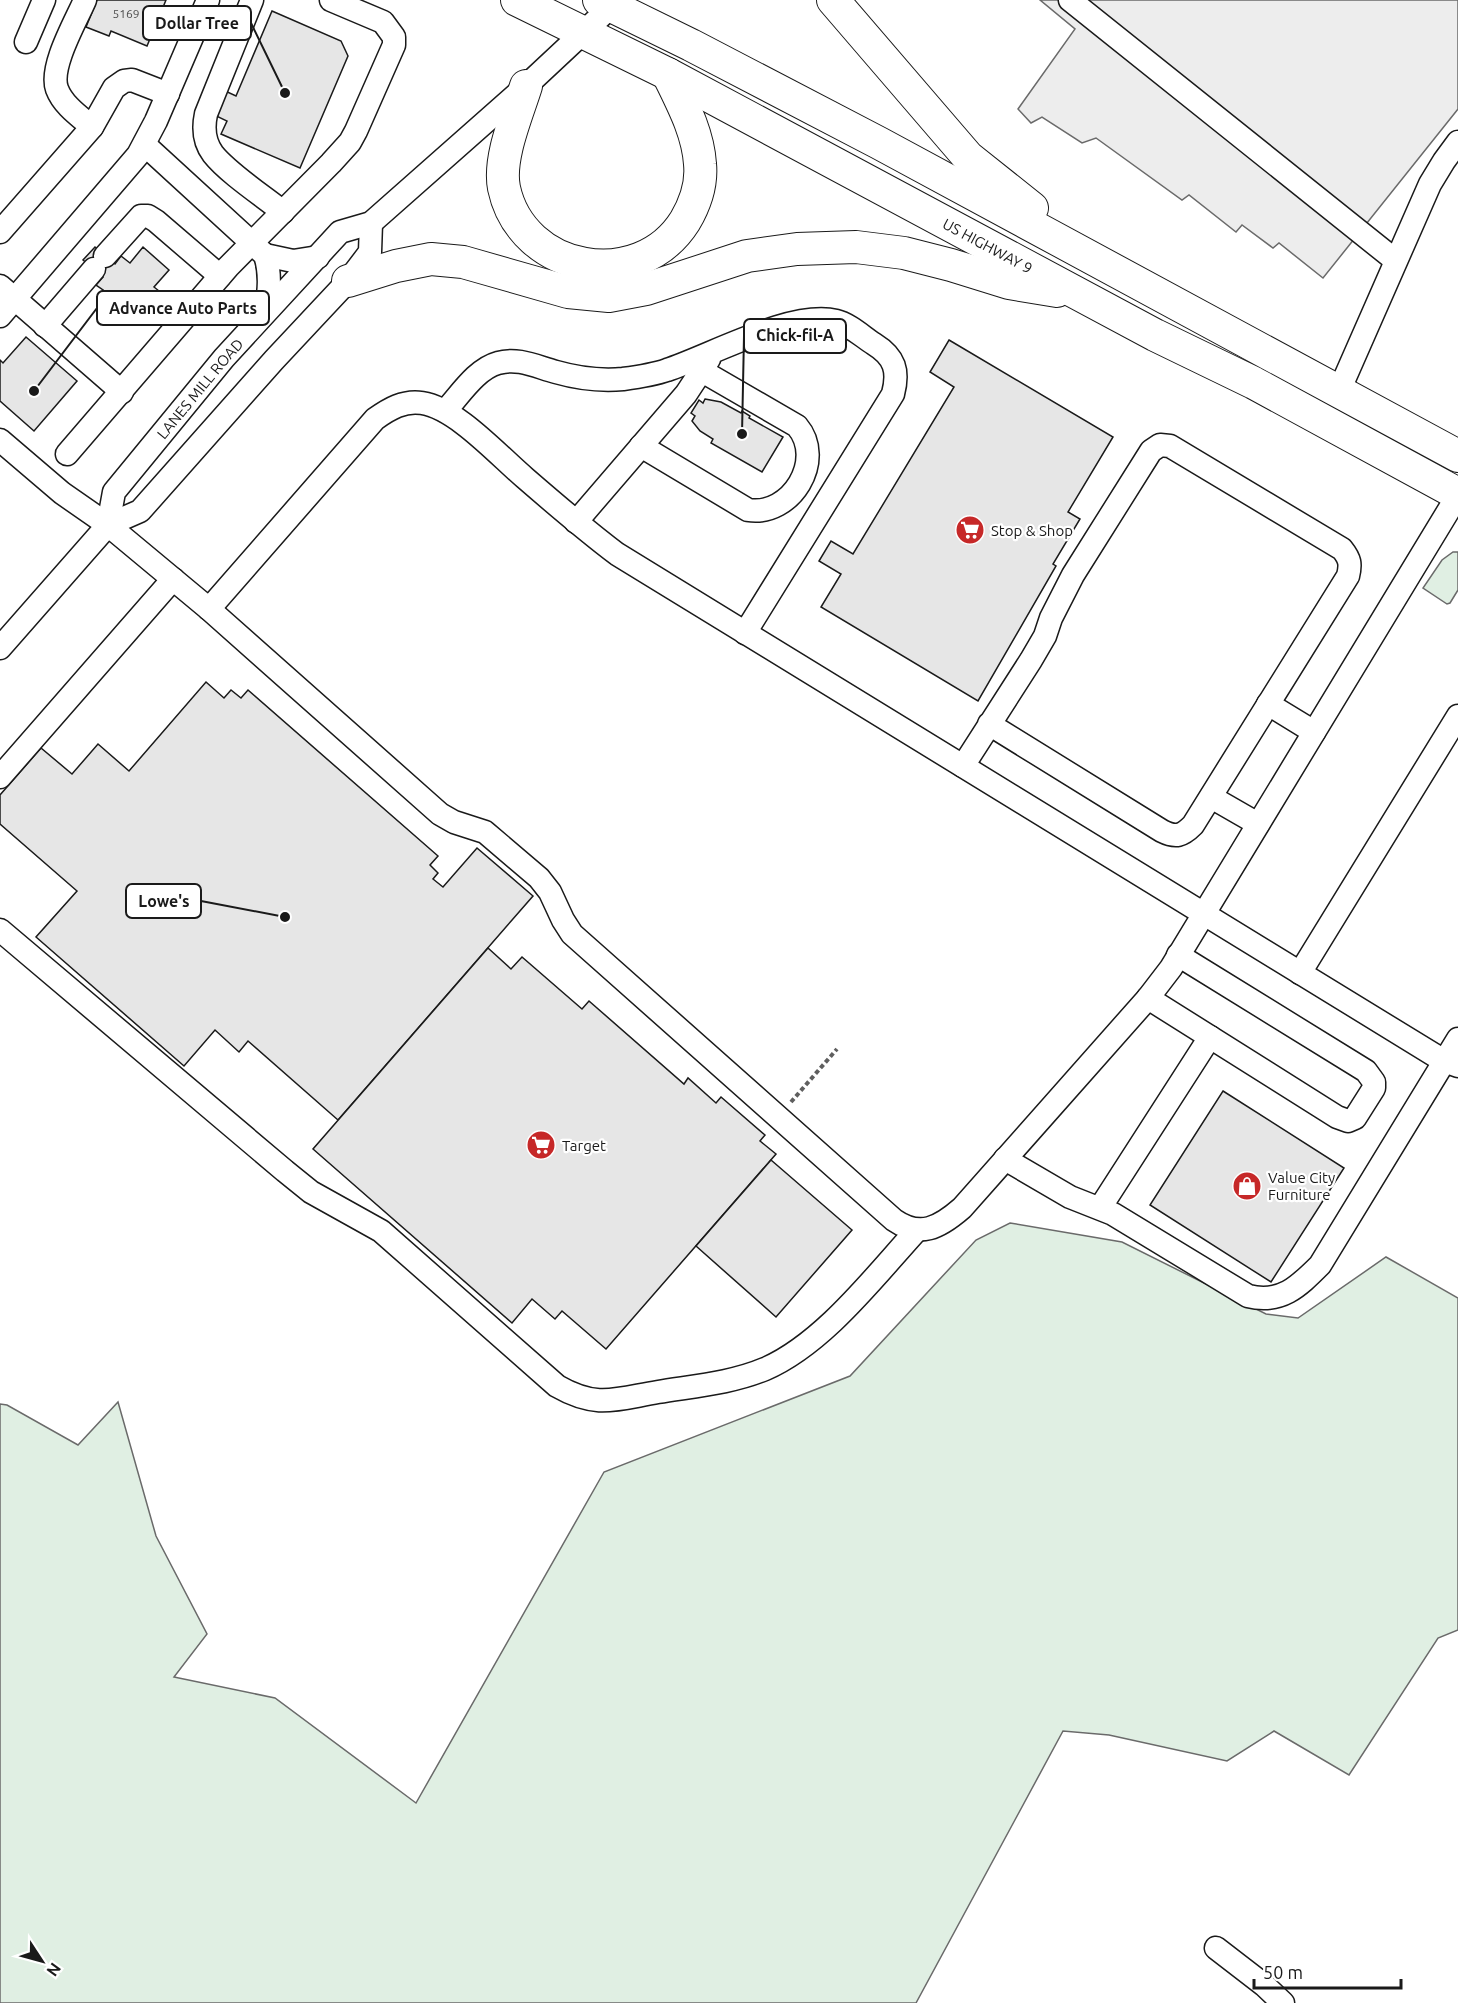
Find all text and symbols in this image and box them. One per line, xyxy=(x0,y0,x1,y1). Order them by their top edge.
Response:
callout: Dollar Tree xyxy=(143,6,251,40)
house number: 5169 xyxy=(112,7,140,20)
text: Dollar Tree xyxy=(155,14,239,32)
street label: US HIGHWAY 9 xyxy=(940,214,1036,276)
callout: Advance Auto Parts xyxy=(97,291,269,325)
text: Advance Auto Parts xyxy=(109,299,257,317)
callout: Chick-fil-A xyxy=(744,319,846,353)
text: Chick-fil-A xyxy=(756,326,835,344)
street label: LANES MILL ROAD xyxy=(153,335,246,442)
supermarket icon: Stop & Shop xyxy=(954,514,986,546)
place label: Stop & Shop xyxy=(991,522,1073,539)
callout: Lowe's xyxy=(126,884,201,918)
text: Lowe's xyxy=(138,892,190,910)
supermarket icon: Target xyxy=(525,1129,557,1161)
place label: Target xyxy=(562,1137,606,1154)
place label: Value City Furniture xyxy=(1268,1169,1335,1203)
shop icon: Value City Furniture xyxy=(1231,1170,1263,1202)
north arrow xyxy=(12,1931,72,1991)
scale bar xyxy=(1254,1952,1401,1990)
text: N xyxy=(43,1960,65,1980)
text: 50 m xyxy=(1263,1962,1303,1982)

